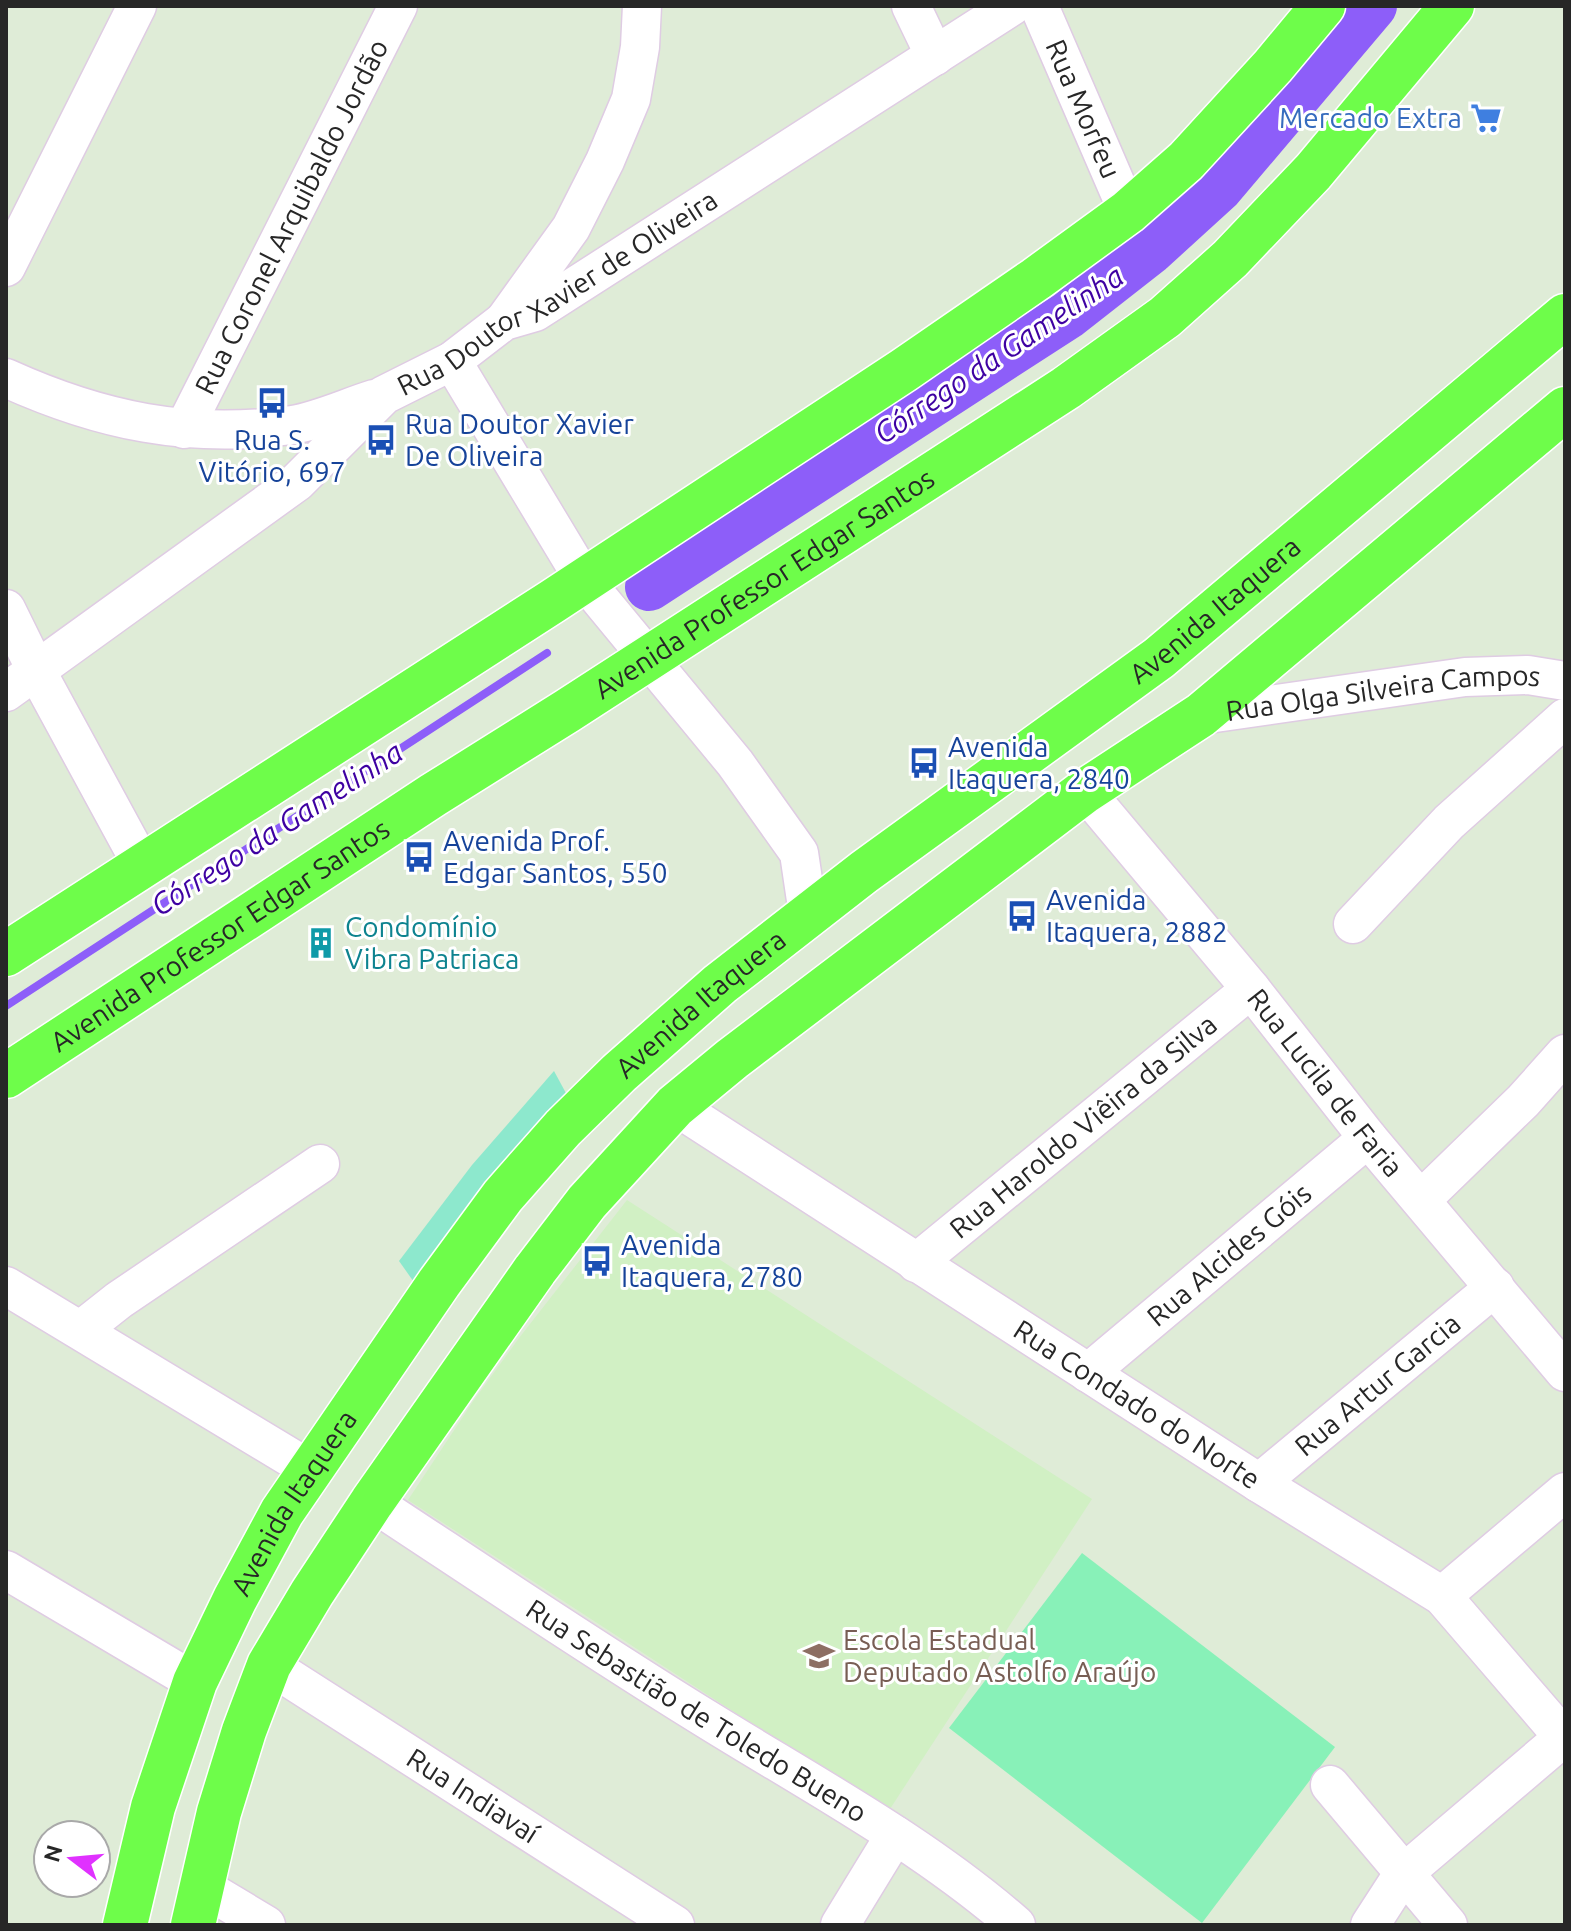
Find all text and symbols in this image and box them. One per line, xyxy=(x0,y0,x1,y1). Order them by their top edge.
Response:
street label: Rua Coronel Arquibaldo Jordão xyxy=(188,34,394,399)
street label: Rua Morfeu xyxy=(1040,35,1127,183)
supermarket icon: Mercado Extra xyxy=(1469,101,1503,135)
place label: Mercado Extra xyxy=(1279,102,1462,133)
street label: Rua Doutor Xavier de Oliveira xyxy=(392,183,723,401)
water label: Córrego da Gamelinha xyxy=(867,258,1129,450)
bus stop icon: Rua S. Vitório, 697 xyxy=(255,386,289,420)
place label: Rua Doutor Xavier De Oliveira xyxy=(405,408,634,471)
bus stop icon: Rua Doutor Xavier De Oliveira xyxy=(364,423,398,457)
place label: Rua S. Vitório, 697 xyxy=(198,424,346,487)
street label: Avenida Professor Edgar Santos xyxy=(588,462,939,704)
street label: Avenida Itaquera xyxy=(1123,530,1306,689)
street label: Rua Olga Silveira Campos xyxy=(1224,659,1543,726)
place label: Avenida Itaquera, 2840 xyxy=(948,731,1130,794)
water label: Córrego da Gamelinha xyxy=(144,734,409,922)
bus stop icon: Avenida Itaquera, 2840 xyxy=(907,746,941,780)
street label: Avenida Professor Edgar Santos xyxy=(45,812,395,1057)
place label: Avenida Prof. Edgar Santos, 550 xyxy=(443,825,668,888)
bus stop icon: Avenida Prof. Edgar Santos, 550 xyxy=(402,840,436,874)
place label: Avenida Itaquera, 2882 xyxy=(1046,884,1228,947)
bus stop icon: Avenida Itaquera, 2882 xyxy=(1005,899,1039,933)
place label: Condomínio Vibra Patriaca xyxy=(345,911,519,974)
street label: Avenida Itaquera xyxy=(609,923,791,1084)
building icon: Condomínio Vibra Patriaca xyxy=(304,926,338,960)
street label: Rua Lucila de Faria xyxy=(1242,982,1410,1183)
street label: Rua Haroldo Viêira da Silva xyxy=(943,1008,1222,1244)
street label: Rua Alcides Góis xyxy=(1141,1177,1317,1332)
place label: Avenida Itaquera, 2780 xyxy=(621,1229,803,1292)
bus stop icon: Avenida Itaquera, 2780 xyxy=(580,1244,614,1278)
street label: Rua Artur Garcia xyxy=(1288,1307,1466,1462)
street label: Rua Condado do Norte xyxy=(1009,1313,1266,1495)
street label: Avenida Itaquera xyxy=(224,1404,362,1600)
street label: Rua Sebastião de Toledo Bueno xyxy=(521,1592,873,1828)
place label: Escola Estadual Deputado Astolfo Araújo xyxy=(843,1624,1156,1687)
school or university icon: Escola Estadual Deputado Astolfo Araújo xyxy=(802,1639,836,1673)
street label: Rua Indiavaí xyxy=(402,1742,546,1849)
north arrow xyxy=(32,1819,112,1899)
text: N xyxy=(38,1842,67,1865)

